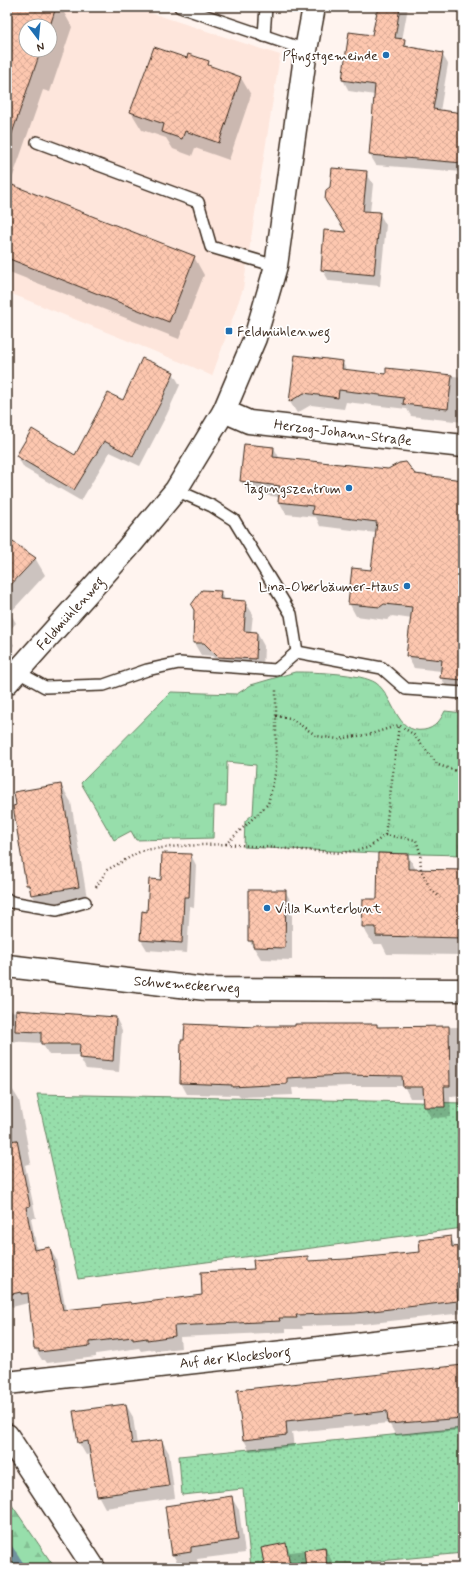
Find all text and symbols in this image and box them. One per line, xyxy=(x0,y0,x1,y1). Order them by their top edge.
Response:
north arrow xyxy=(18,18,58,58)
text: N xyxy=(35,39,46,54)
place label: Pfingstgemeinde xyxy=(282,47,378,67)
marker: Pfingstgemeinde xyxy=(381,50,391,60)
place label: Feldmühlenweg xyxy=(237,323,330,343)
marker: Feldmühlenweg xyxy=(224,326,234,336)
street label: Herzog-Johann-Straße xyxy=(273,416,413,450)
place label: Tagungszentrum xyxy=(244,480,341,500)
marker: Tagungszentrum xyxy=(344,483,354,493)
street label: Feldmühlenweg xyxy=(33,573,110,656)
place label: Lina-Oberbäumer-Haus xyxy=(259,578,399,596)
marker: Lina-Oberbäumer-Haus xyxy=(402,581,412,591)
place label: Villa Kunterbunt xyxy=(275,900,382,918)
marker: Villa Kunterbunt xyxy=(262,903,272,913)
street label: Schwemeckerweg xyxy=(133,972,241,998)
street label: Auf der Klocksborg xyxy=(179,1343,292,1375)

